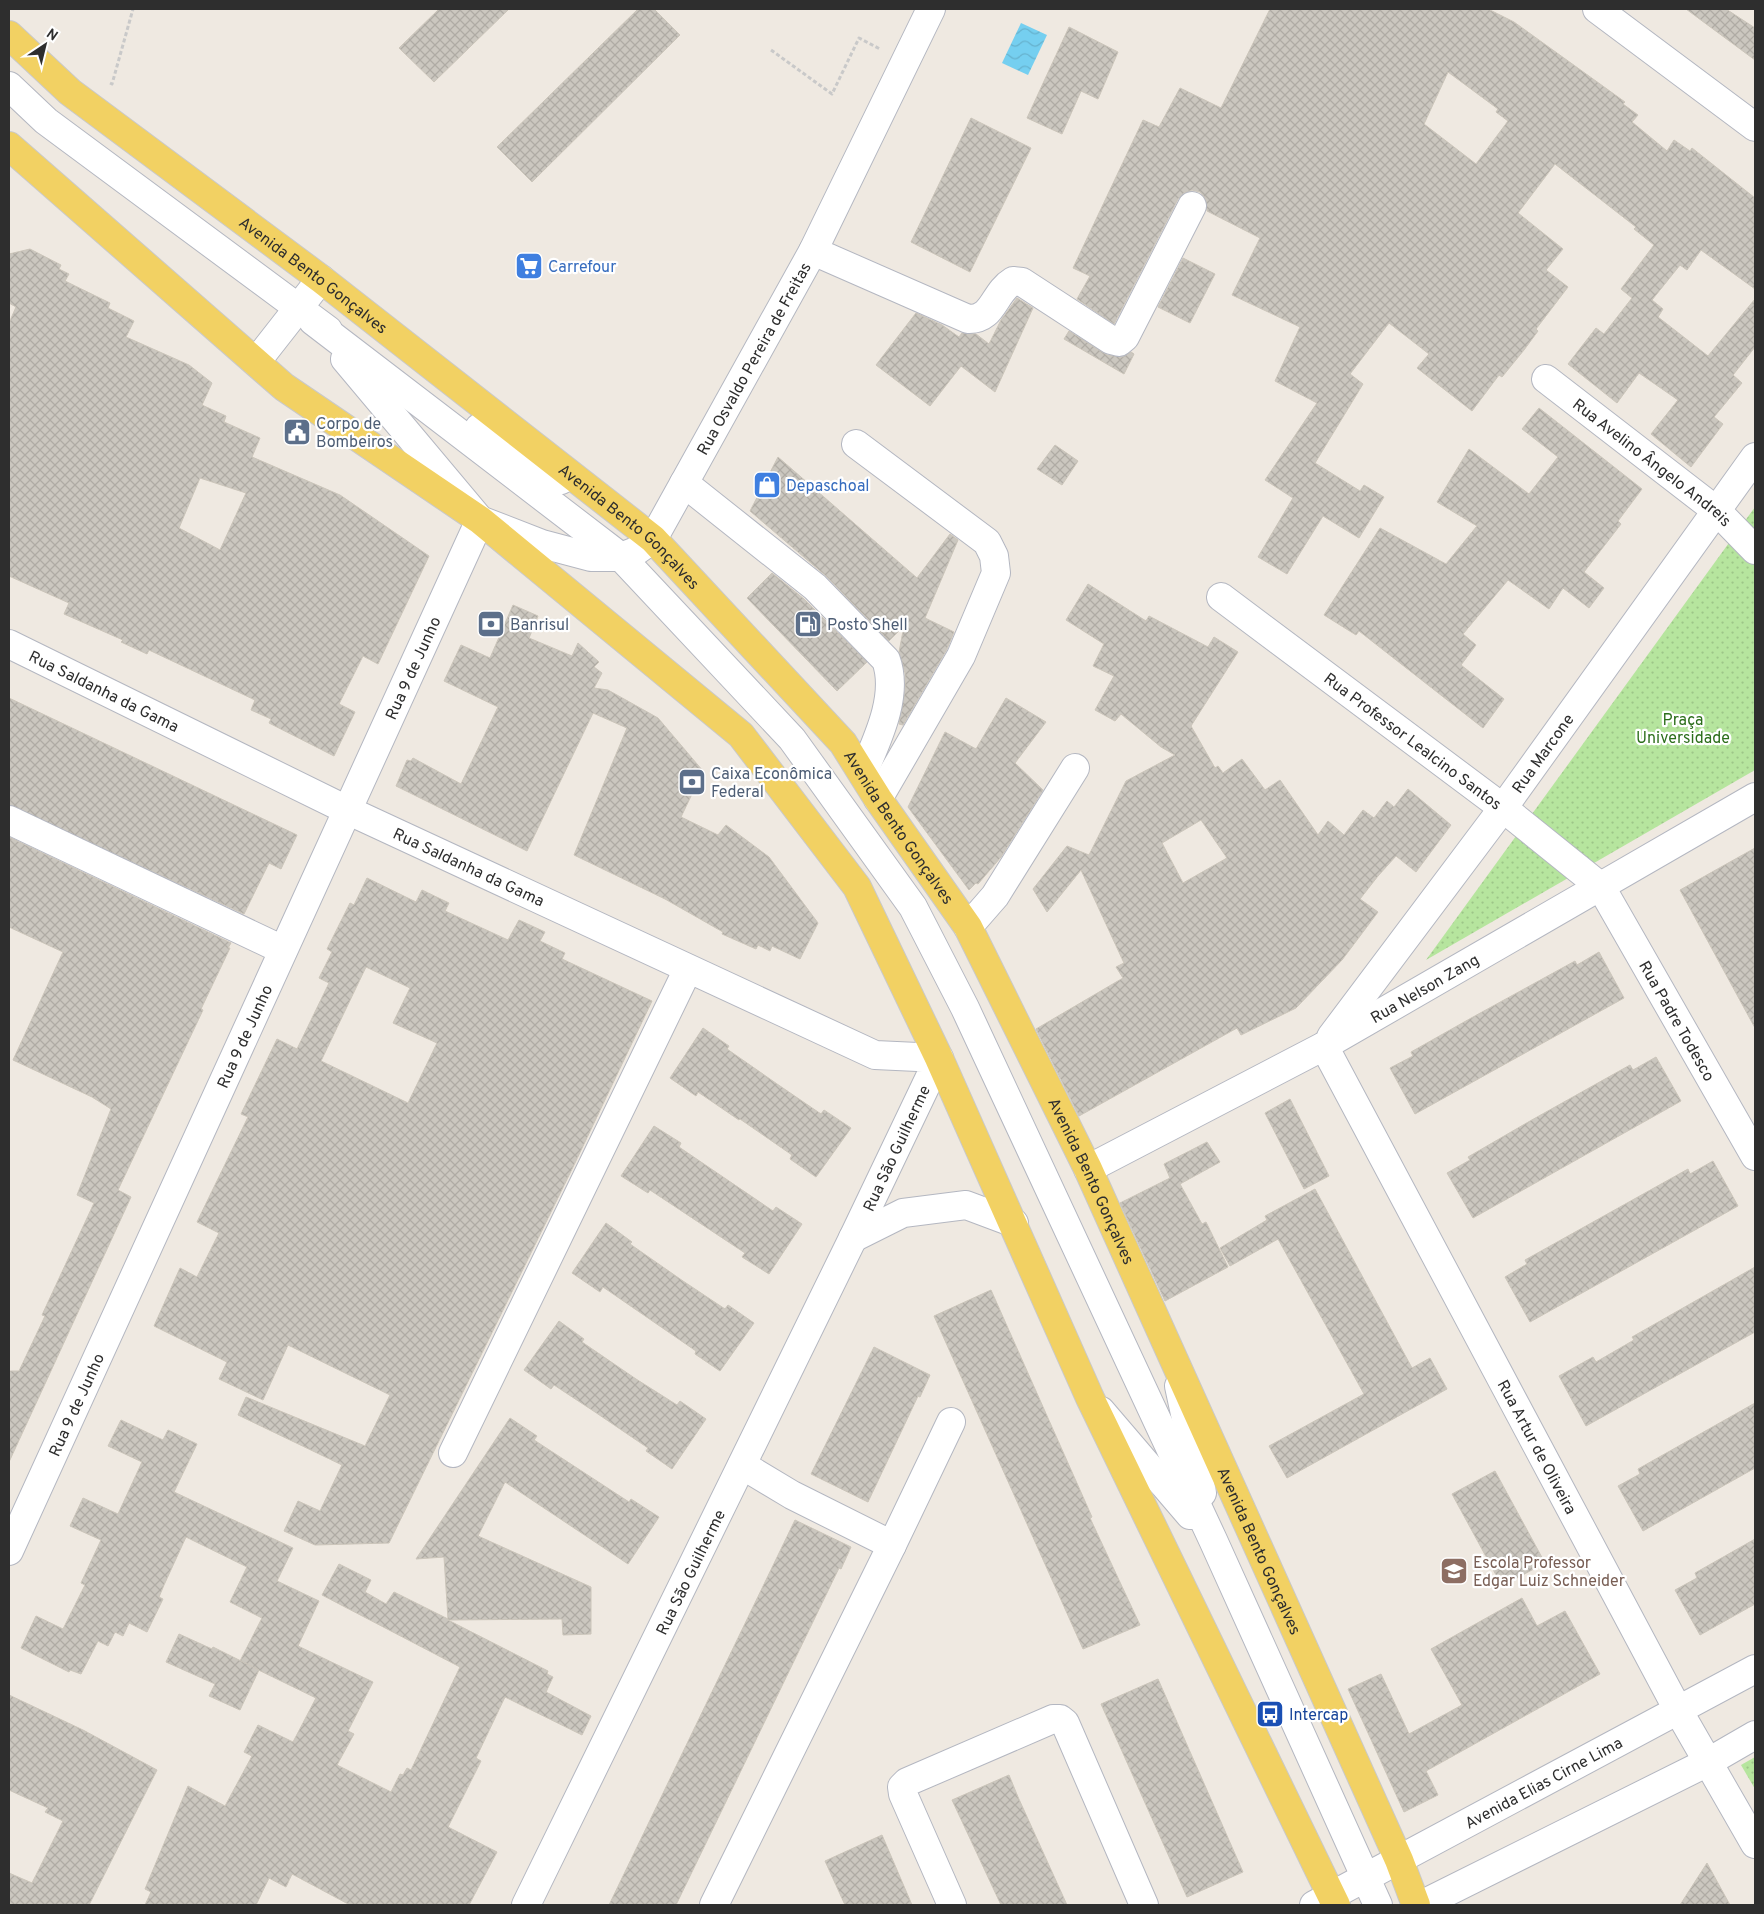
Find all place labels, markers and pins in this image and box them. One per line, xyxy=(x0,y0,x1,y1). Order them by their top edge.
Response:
supermarket icon: Carrefour xyxy=(514,251,544,281)
place label: Carrefour xyxy=(548,258,616,278)
place label: Corpo de Bombeiros xyxy=(316,415,393,453)
public building icon: Corpo de Bombeiros xyxy=(282,417,312,447)
shop icon: Depaschoal xyxy=(752,470,782,500)
place label: Depaschoal xyxy=(786,477,870,497)
bank icon: Banrisul xyxy=(476,609,506,639)
fuel station icon: Posto Shell xyxy=(793,609,823,639)
place label: Banrisul xyxy=(510,616,569,636)
place label: Posto Shell xyxy=(827,616,908,636)
place label: Caixa Econômica Federal xyxy=(711,765,832,803)
bank icon: Caixa Econômica Federal xyxy=(677,767,707,797)
place label: Escola Professor Edgar Luiz Schneider xyxy=(1473,1554,1625,1592)
school or university icon: Escola Professor Edgar Luiz Schneider xyxy=(1439,1556,1469,1586)
bus stop icon: Intercap xyxy=(1255,1699,1285,1729)
place label: Intercap xyxy=(1289,1706,1348,1726)

